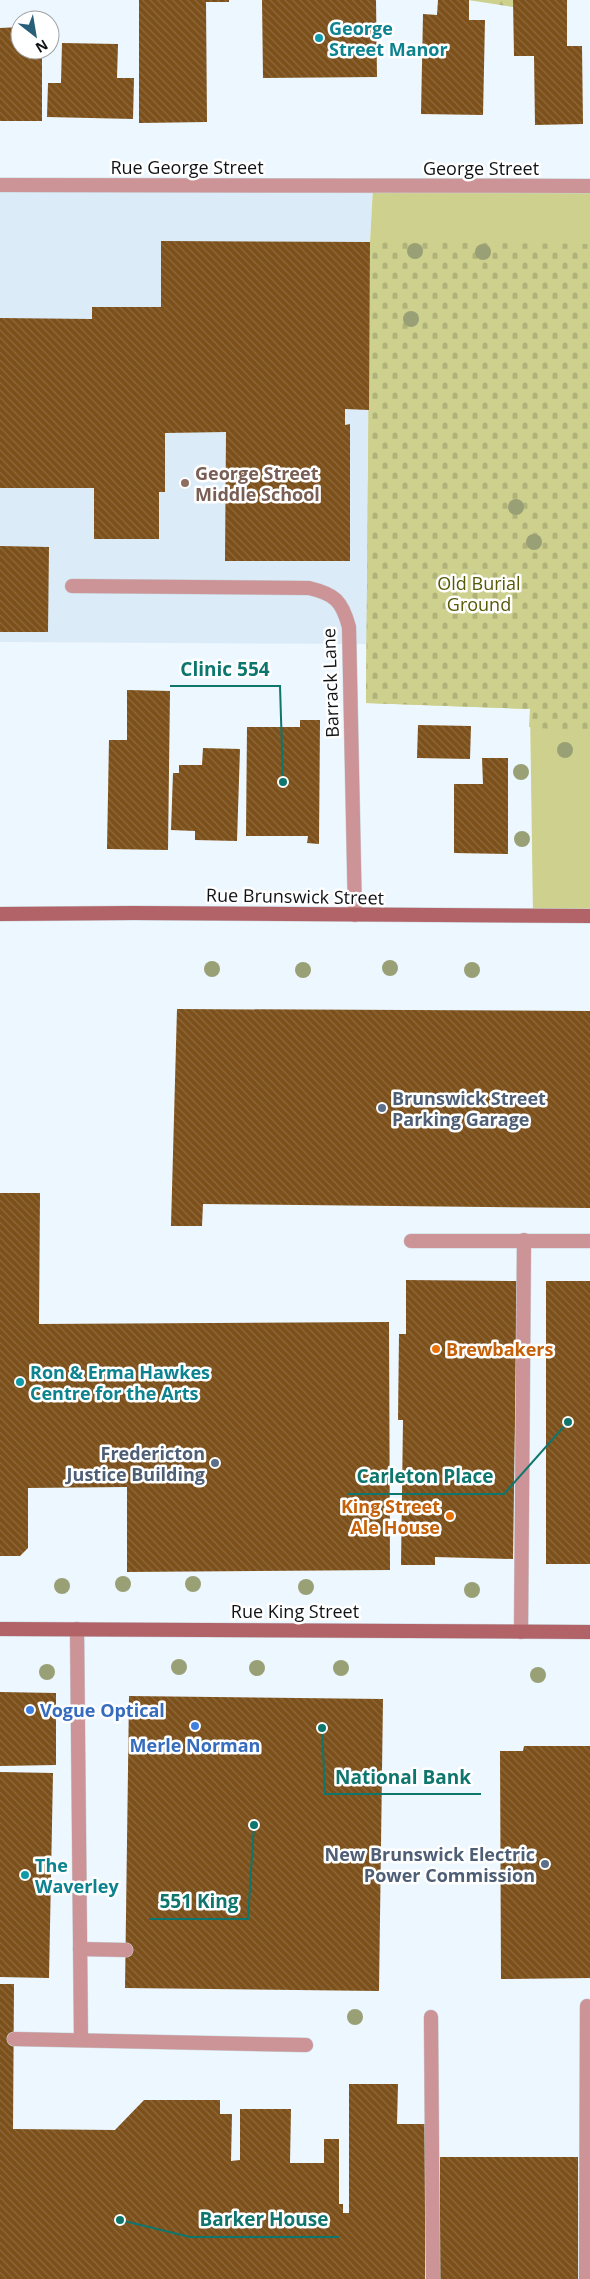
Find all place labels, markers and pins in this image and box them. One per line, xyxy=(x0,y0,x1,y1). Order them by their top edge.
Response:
place label: George Street Manor xyxy=(329,16,448,61)
marker: George Street Manor xyxy=(313,32,325,44)
place label: George Street Middle School xyxy=(195,461,320,506)
marker: George Street Middle School xyxy=(179,477,191,489)
callout: Clinic 554 xyxy=(170,652,280,686)
place label: Brunswick Street Parking Garage xyxy=(392,1086,546,1131)
marker: Brunswick Street Parking Garage xyxy=(376,1102,388,1114)
place label: Brewbakers xyxy=(446,1337,554,1361)
marker: Brewbakers xyxy=(430,1343,442,1355)
place label: Ron & Erma Hawkes Centre for the Arts xyxy=(30,1360,210,1405)
marker: Ron & Erma Hawkes Centre for the Arts xyxy=(14,1376,26,1388)
place label: Fredericton Justice Building xyxy=(65,1441,205,1486)
marker: Fredericton Justice Building xyxy=(209,1457,221,1469)
callout: Carleton Place xyxy=(347,1460,504,1494)
place label: King Street Ale House xyxy=(341,1494,440,1539)
marker: King Street Ale House xyxy=(444,1510,456,1522)
place label: Vogue Optical xyxy=(40,1698,165,1722)
marker: Vogue Optical xyxy=(24,1704,36,1716)
marker: Merle Norman xyxy=(189,1720,201,1732)
place label: Merle Norman xyxy=(130,1733,260,1757)
callout: National Bank xyxy=(325,1760,481,1794)
place label: New Brunswick Electric Power Commission xyxy=(325,1842,535,1887)
place label: The Waverley xyxy=(35,1853,119,1898)
marker: New Brunswick Electric Power Commission xyxy=(539,1858,551,1870)
marker: The Waverley xyxy=(19,1869,31,1881)
callout: 551 King xyxy=(149,1885,248,1919)
callout: Barker House xyxy=(190,2203,339,2237)

